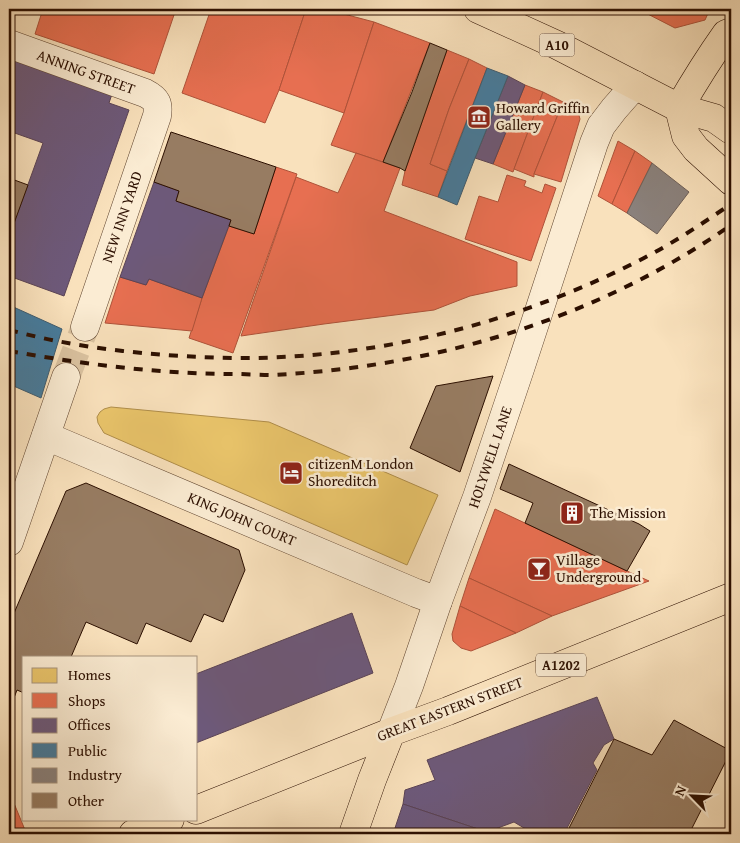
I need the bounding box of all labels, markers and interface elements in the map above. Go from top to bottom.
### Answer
road number: A10 [540,34,574,56]
street label: ANNING STREET [34,44,139,99]
place label: Howard Griffin Gallery [496,97,590,135]
museum icon: Howard Griffin Gallery [466,104,492,130]
street label: NEW INN YARD [96,168,147,265]
street label: HOLYWELL LANE [462,403,517,511]
place label: citizenM London Shoreditch [308,453,414,491]
hotel icon: citizenM London Shoreditch [278,460,304,486]
street label: KING JOHN COURT [185,486,300,551]
building icon: The Mission [559,500,585,526]
place label: The Mission [590,502,666,523]
place label: Village Underground [556,549,641,587]
bar icon: Village Underground [526,556,552,582]
road number: A1202 [536,654,586,676]
legend [22,656,198,820]
text: Homes [68,664,111,685]
street label: GREAT EASTERN STREET [374,671,526,746]
text: Shops [68,690,105,711]
text: Offices [68,714,111,735]
text: Public [68,740,107,761]
text: Industry [68,764,123,785]
north arrow [668,770,718,820]
text: N [669,782,691,799]
text: Other [68,790,104,811]

